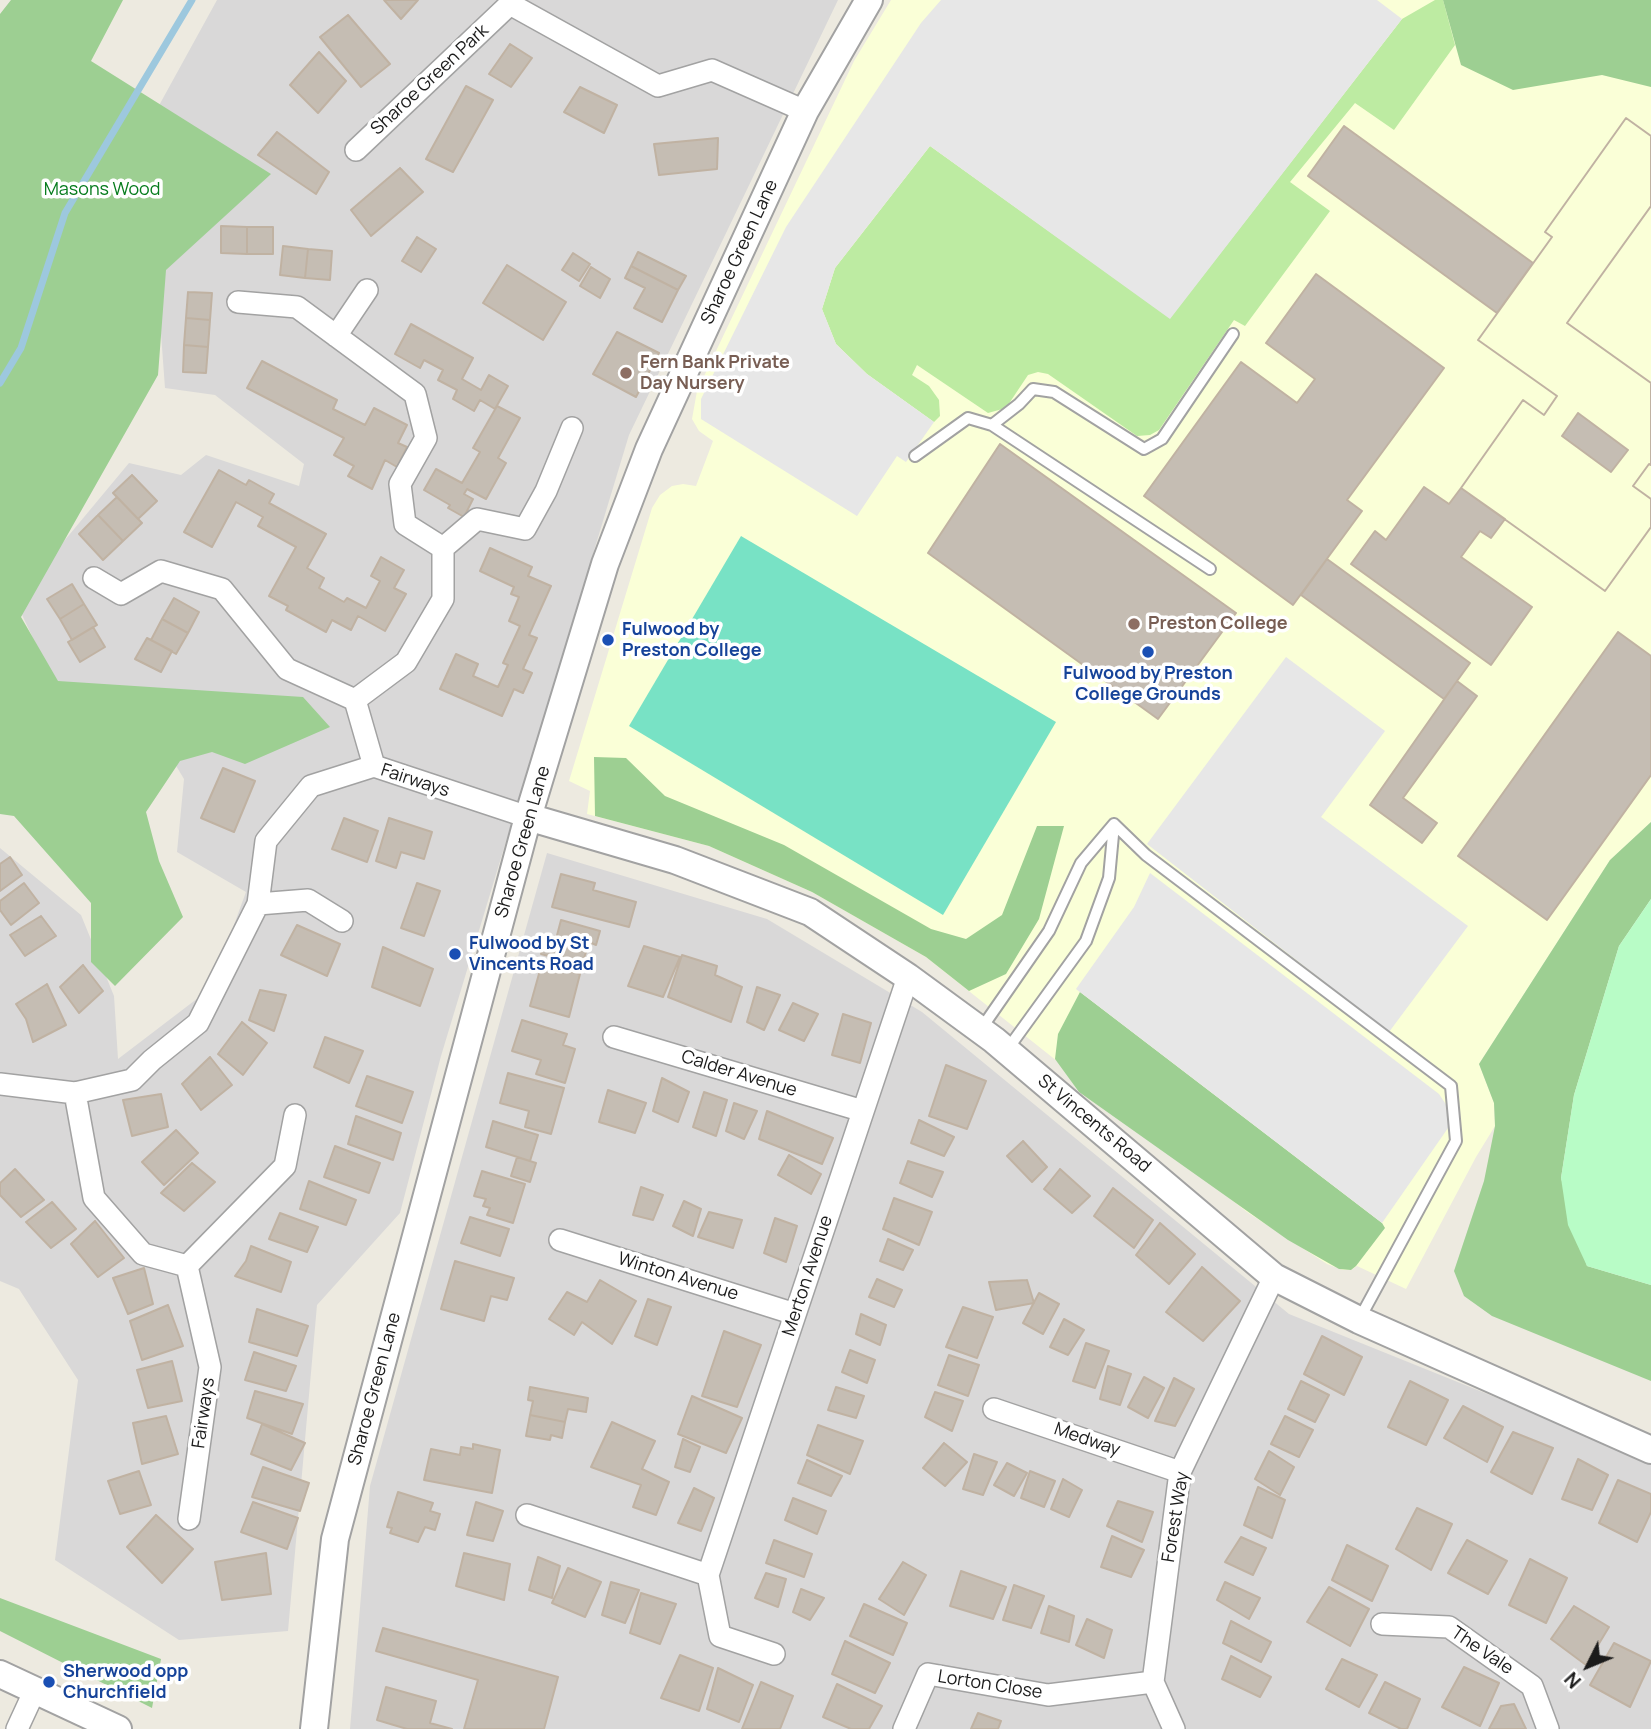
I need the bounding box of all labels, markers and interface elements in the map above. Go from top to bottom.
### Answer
street label: Sharoe Green Park [367,20,493,140]
street label: Sharoe Green Lane [697,176,783,328]
park label: Masons Wood [44,179,160,201]
place label: Fern Bank Private Day Nursery [640,352,790,394]
marker: Fern Bank Private Day Nursery [618,365,634,381]
place label: Preston College [1148,613,1288,635]
marker: Preston College [1126,616,1142,632]
place label: Fulwood by Preston College [622,619,762,662]
marker: Fulwood by Preston College [600,632,616,648]
marker: Fulwood by Preston College Grounds [1140,644,1156,660]
place label: Fulwood by Preston College Grounds [1063,663,1233,706]
street label: Fairways [378,760,452,802]
street label: Sharoe Green Lane [491,763,555,921]
place label: Fulwood by St Vincents Road [469,933,594,976]
marker: Fulwood by St Vincents Road [447,946,463,962]
street label: Calder Avenue [678,1046,800,1102]
street label: St Vincents Road [1033,1070,1155,1178]
street label: Merton Avenue [778,1213,838,1339]
street label: Winton Avenue [615,1248,741,1306]
street label: Sharoe Green Lane [344,1310,406,1468]
street label: Fairways [188,1376,220,1450]
street label: Medway [1051,1419,1123,1461]
street label: Forest Way [1158,1470,1194,1564]
street label: The Vale [1447,1622,1517,1680]
north arrow [1553,1631,1623,1701]
place label: Sherwood opp Churchfield [63,1661,188,1704]
street label: Lorton Close [936,1666,1044,1704]
text: N [1558,1666,1587,1694]
marker: Sherwood opp Churchfield [41,1674,57,1690]

